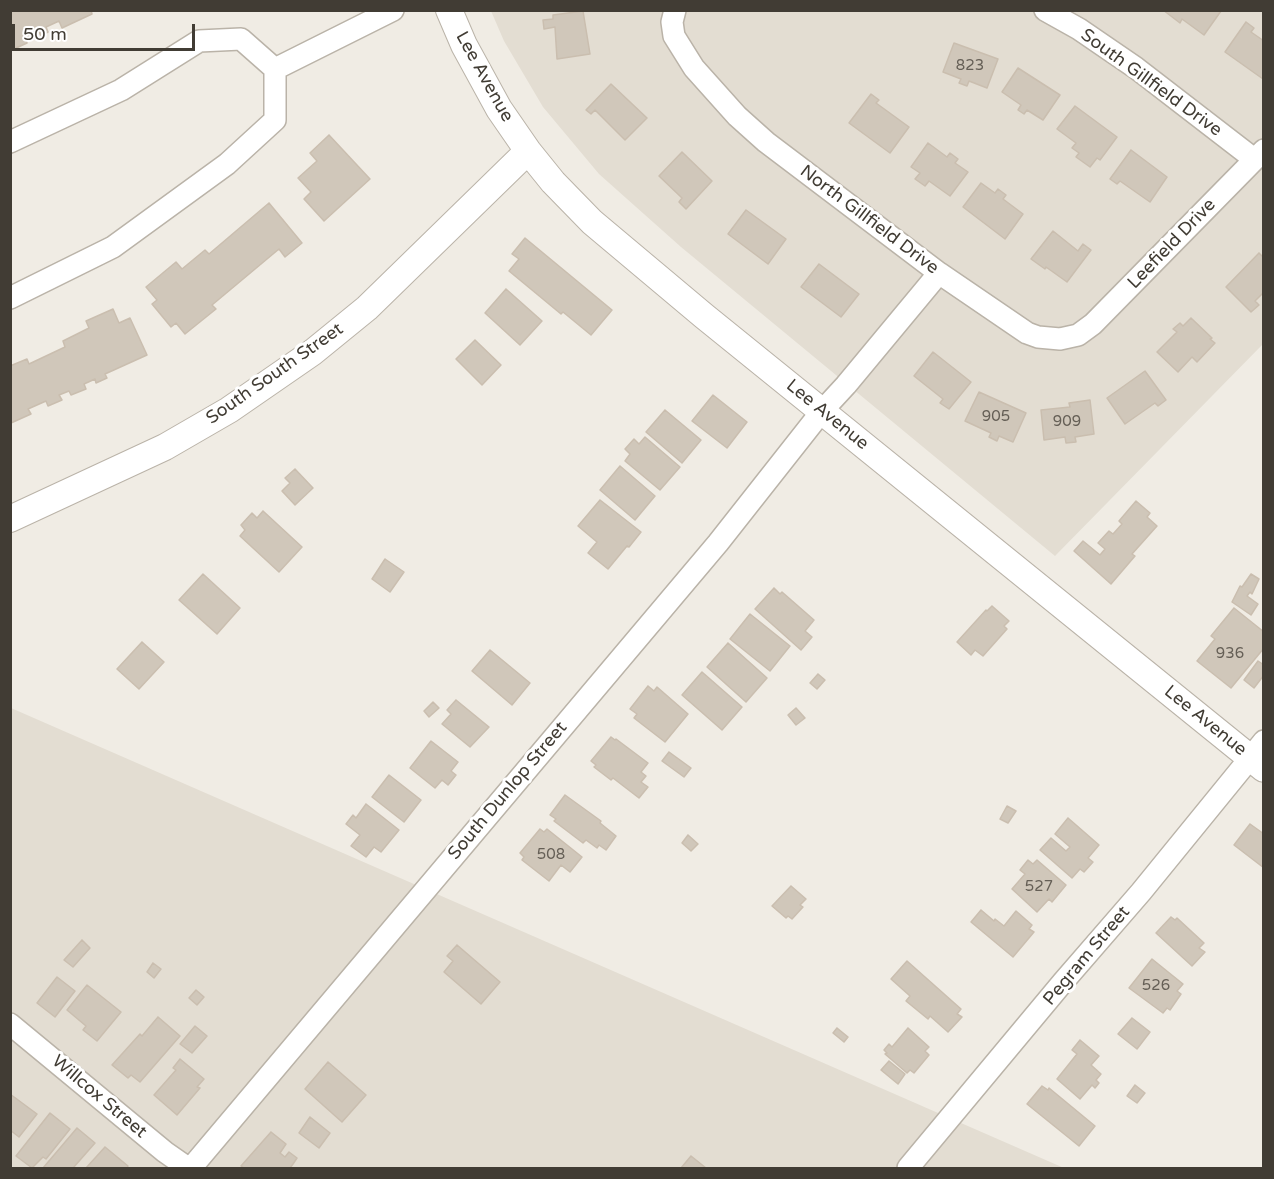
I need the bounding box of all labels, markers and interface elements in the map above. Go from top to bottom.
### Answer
scale bar [15,12,198,50]
text: 50 m [23,23,67,45]
street label: South Gillfield Drive [1076,25,1226,141]
street label: Lee Avenue [450,28,518,126]
house number: 823 [956,57,984,75]
street label: North Gillfield Drive [795,161,943,279]
street label: Leefield Drive [1124,194,1220,294]
street label: South South Street [202,319,348,429]
street label: Lee Avenue [781,375,873,455]
house number: 905 [982,408,1010,426]
house number: 909 [1053,413,1081,431]
house number: 936 [1216,645,1244,663]
street label: Lee Avenue [1159,681,1251,761]
street label: South Dunlop Street [444,718,572,864]
house number: 508 [537,846,565,864]
house number: 527 [1025,878,1053,896]
street label: Pegram Street [1039,902,1135,1010]
house number: 526 [1142,977,1170,995]
street label: Willcox Street [47,1051,151,1143]

